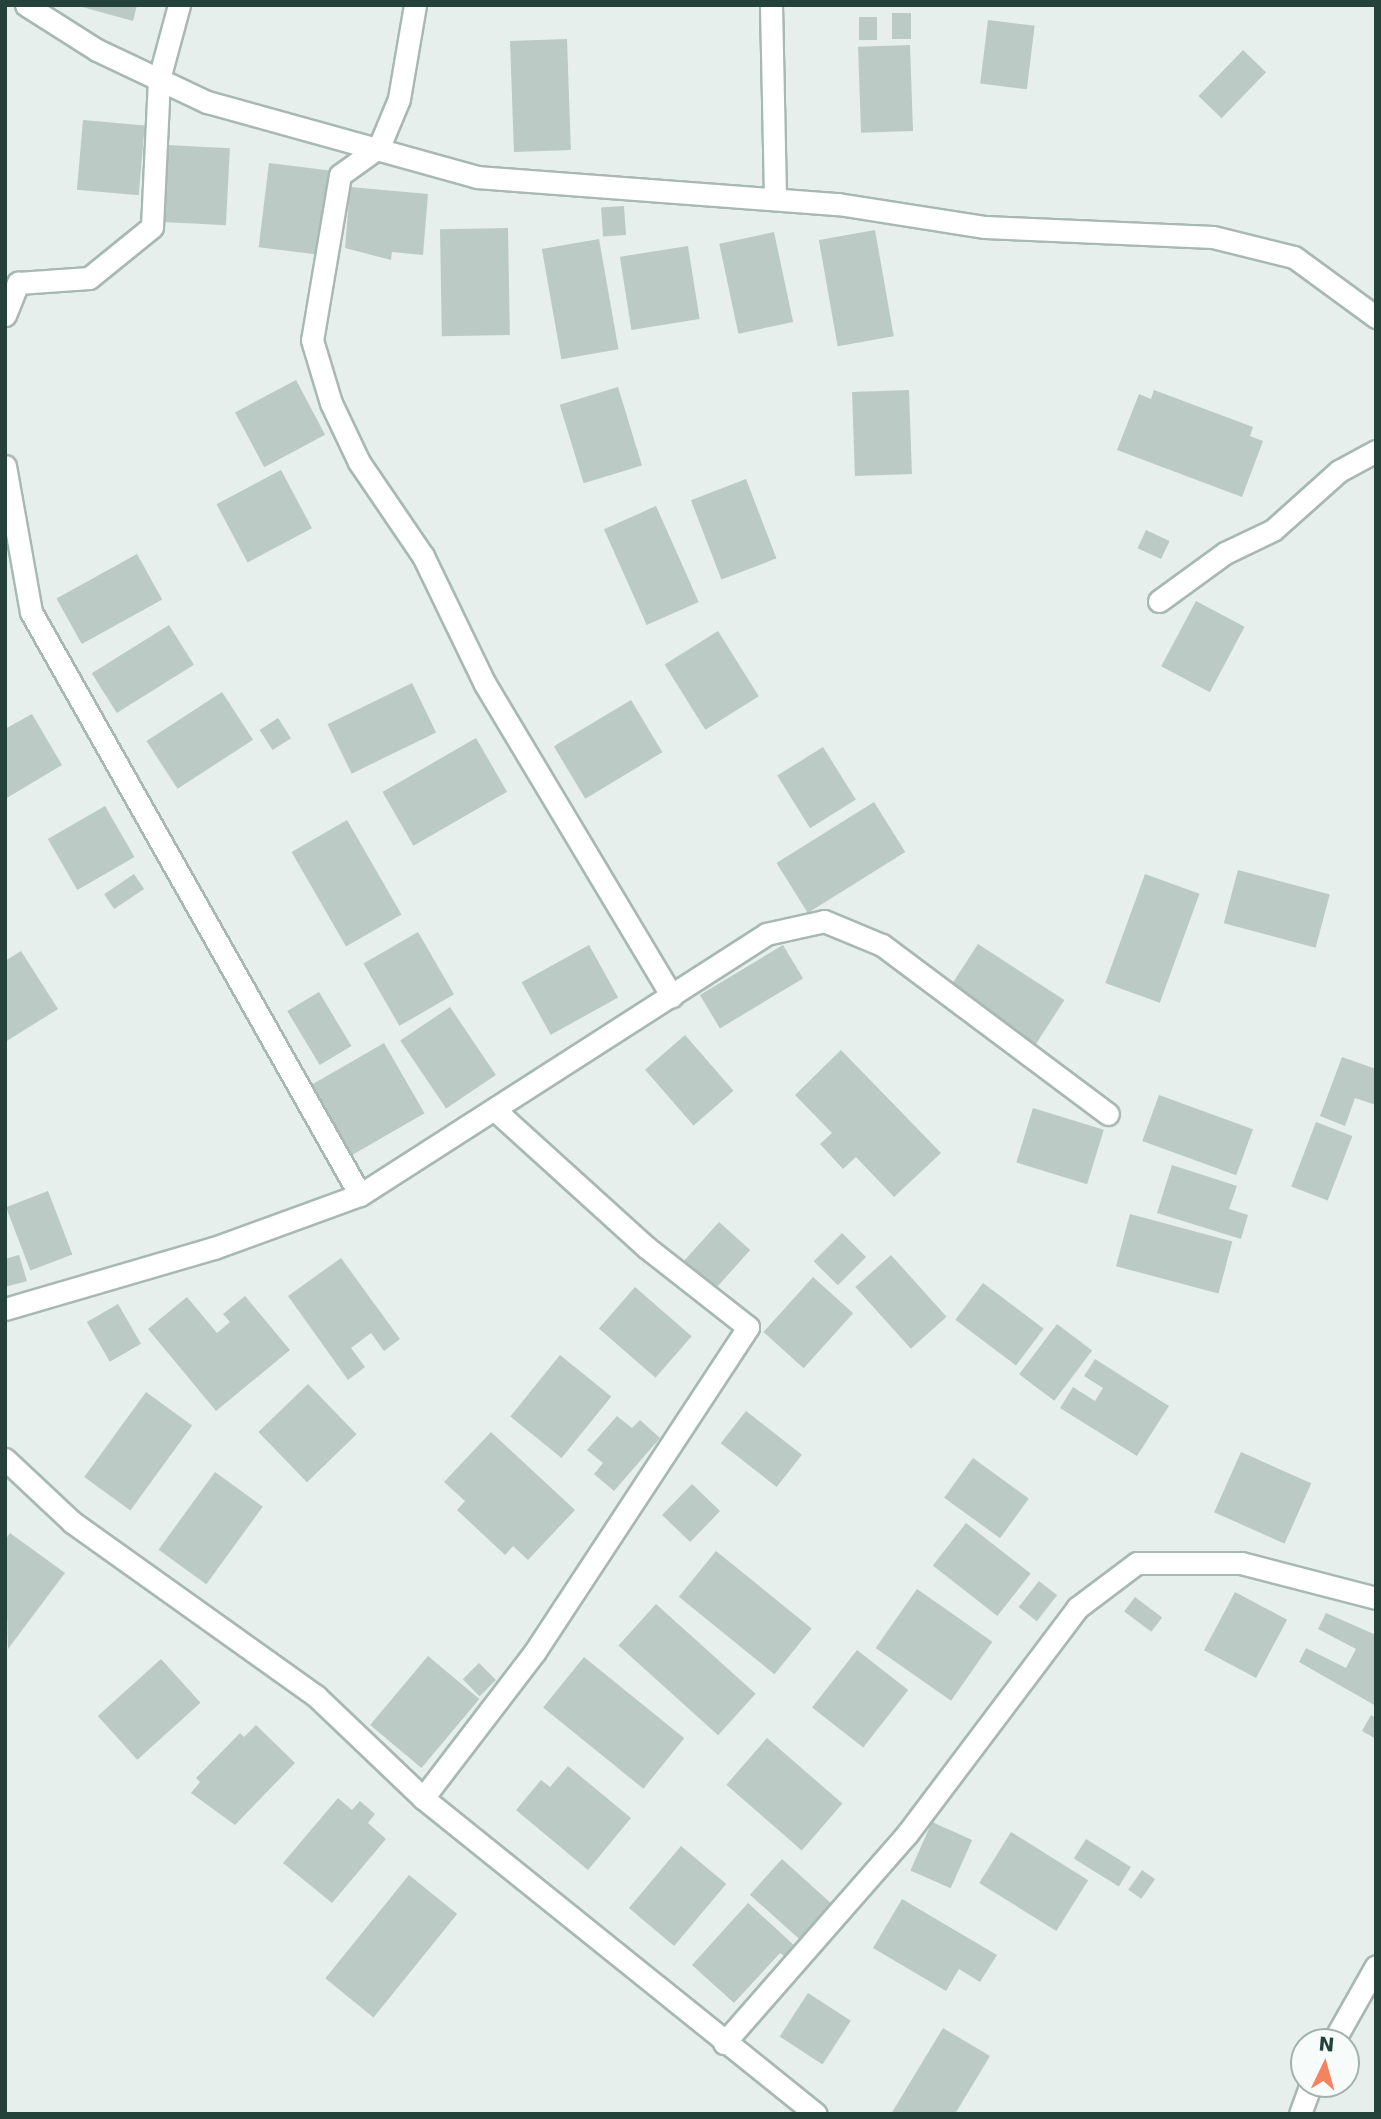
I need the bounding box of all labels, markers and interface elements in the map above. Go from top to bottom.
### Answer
north arrow [1290,2028,1360,2098]
text: N [1318,2032,1336,2056]

